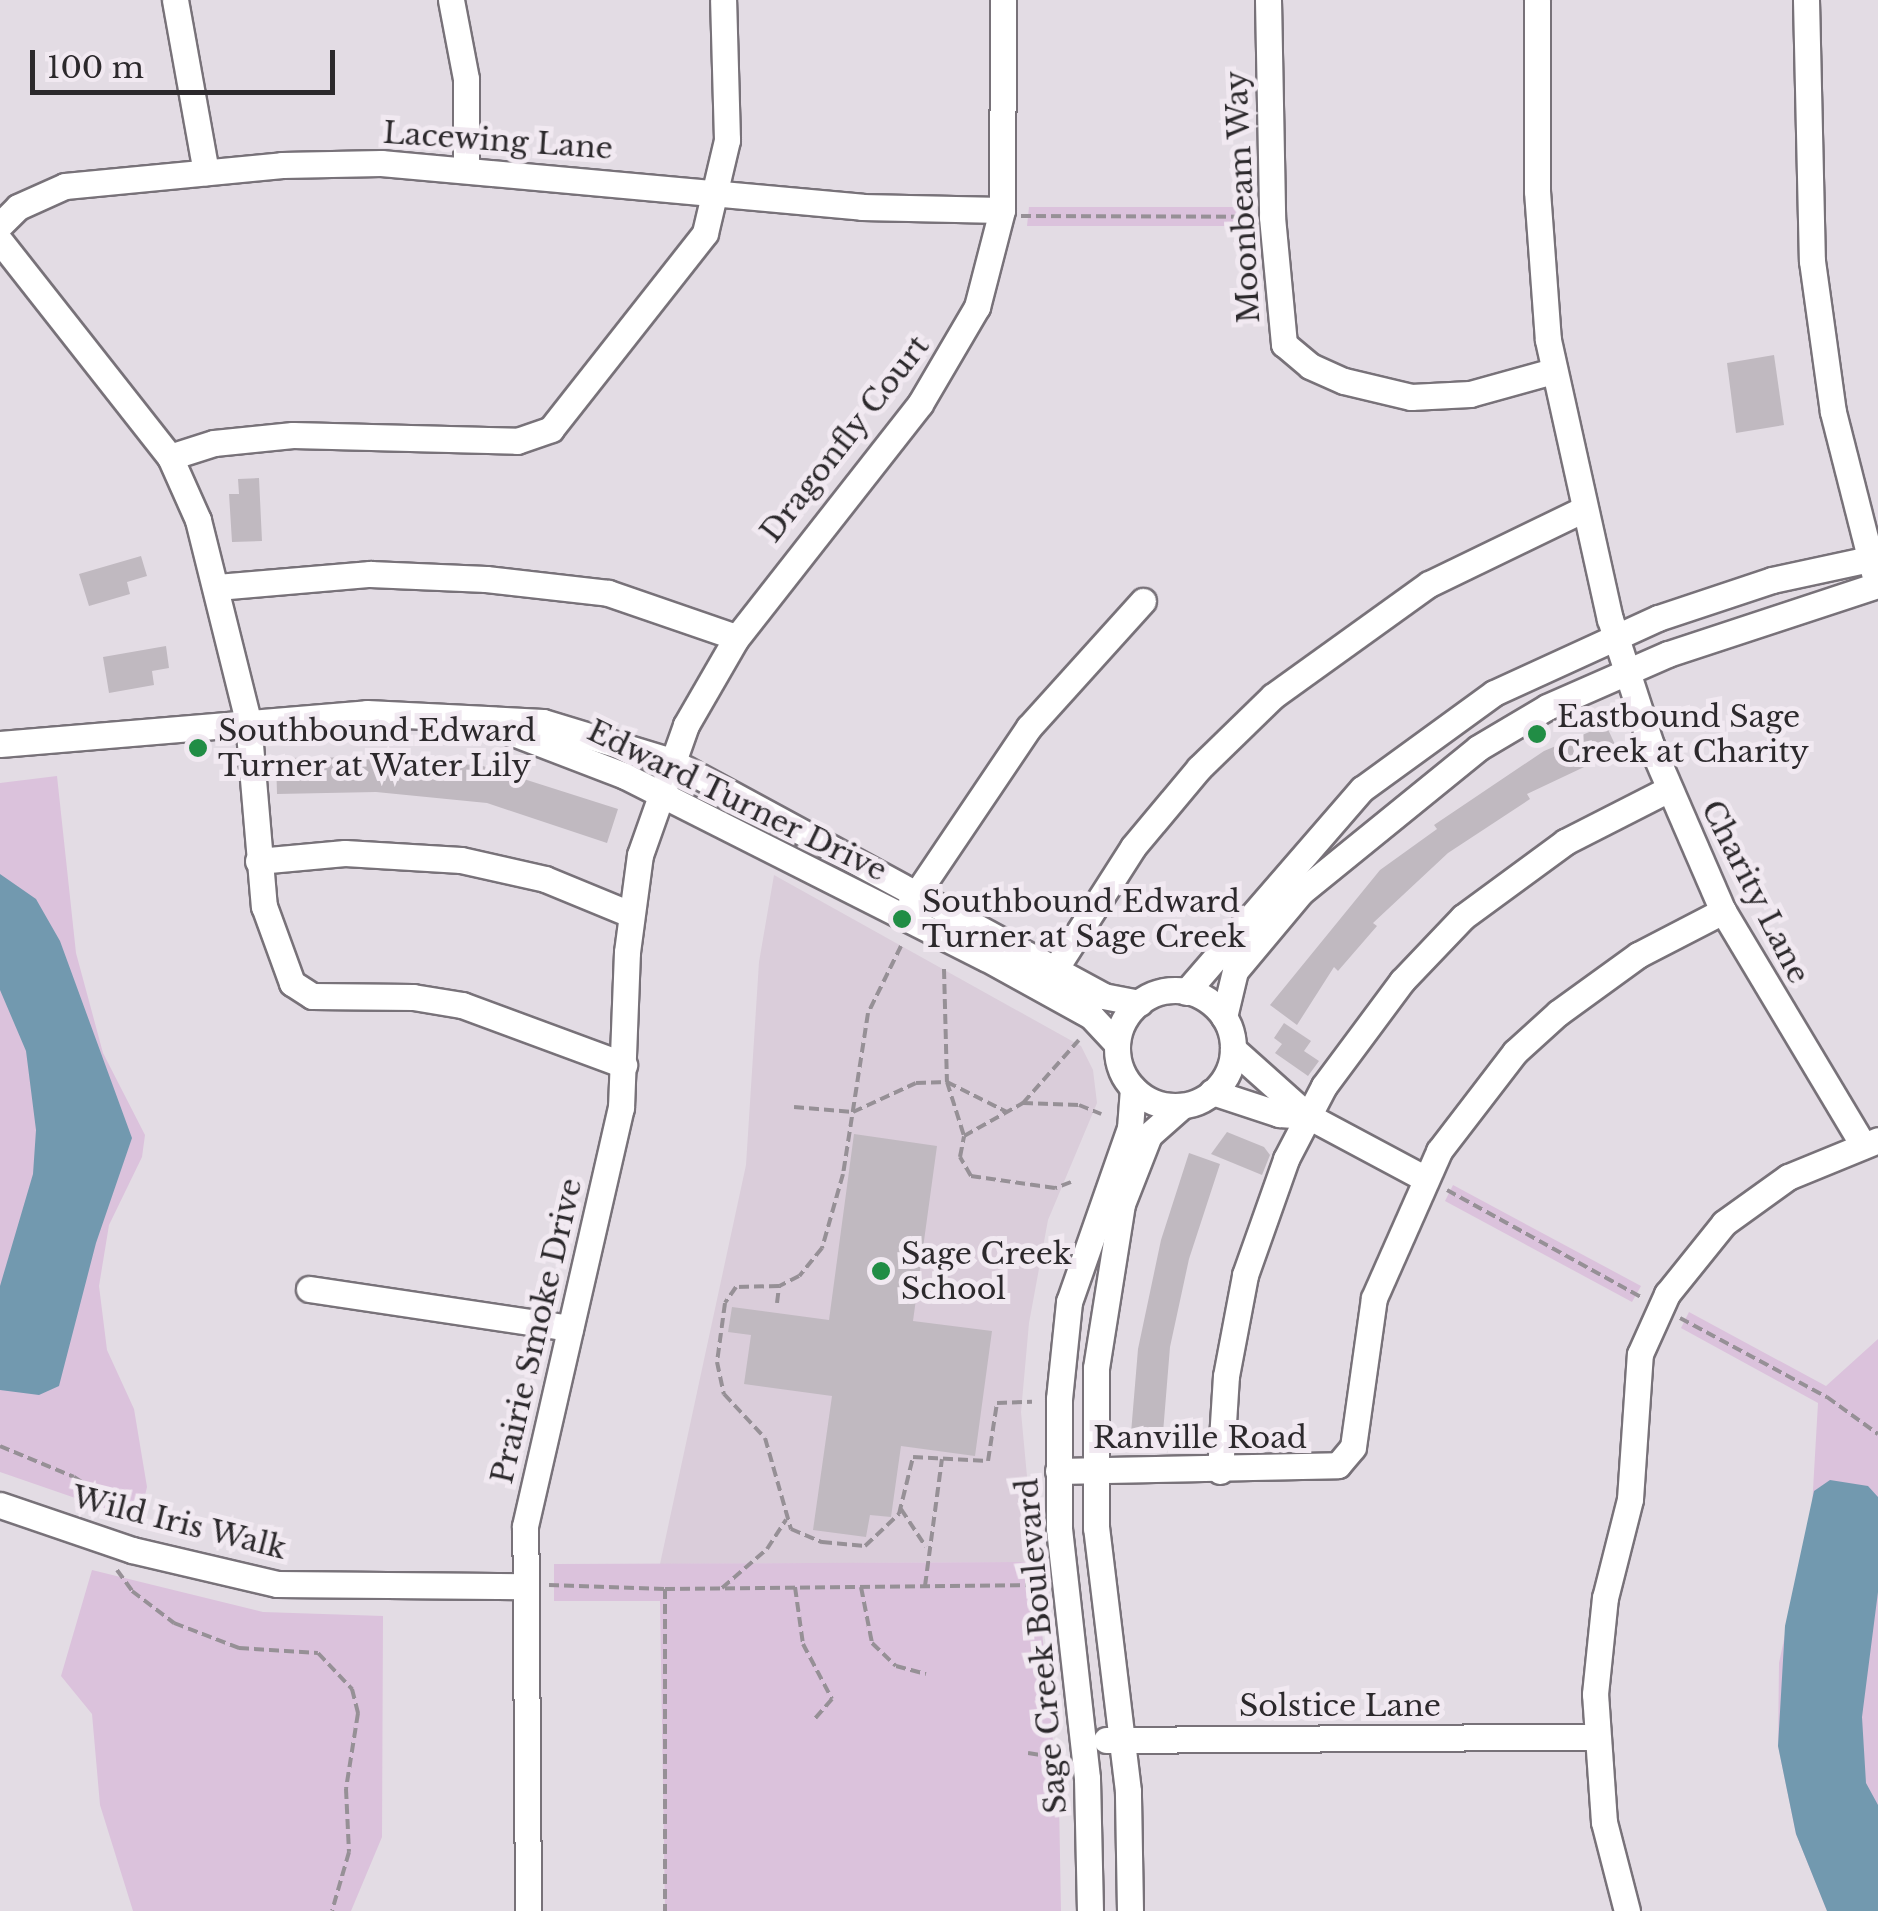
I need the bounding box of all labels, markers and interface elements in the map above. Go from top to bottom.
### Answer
scale bar [35,30,340,92]
text: 100 m [47,49,144,86]
street label: Moonbeam Way [1218,69,1268,325]
street label: Lacewing Lane [382,115,614,167]
street label: Dragonfly Court [753,328,937,550]
place label: Eastbound Sage Creek at Charity [1557,699,1809,770]
place label: Southbound Edward Turner at Water Lily [218,713,536,784]
street label: Edward Turner Drive [581,713,893,889]
marker: Eastbound Sage Creek at Charity [1526,723,1548,745]
marker: Southbound Edward Turner at Water Lily [187,737,209,759]
street label: Charity Lane [1693,794,1817,990]
place label: Southbound Edward Turner at Sage Creek [922,884,1247,954]
marker: Southbound Edward Turner at Sage Creek [891,908,913,930]
street label: Prairie Smoke Drive [484,1175,590,1487]
place label: Sage Creek School [901,1236,1071,1306]
marker: Sage Creek School [870,1260,892,1282]
street label: Ranville Road [1093,1420,1307,1456]
street label: Sage Creek Boulevard [1009,1476,1075,1816]
street label: Wild Iris Walk [68,1479,290,1567]
street label: Solstice Lane [1239,1688,1441,1724]

